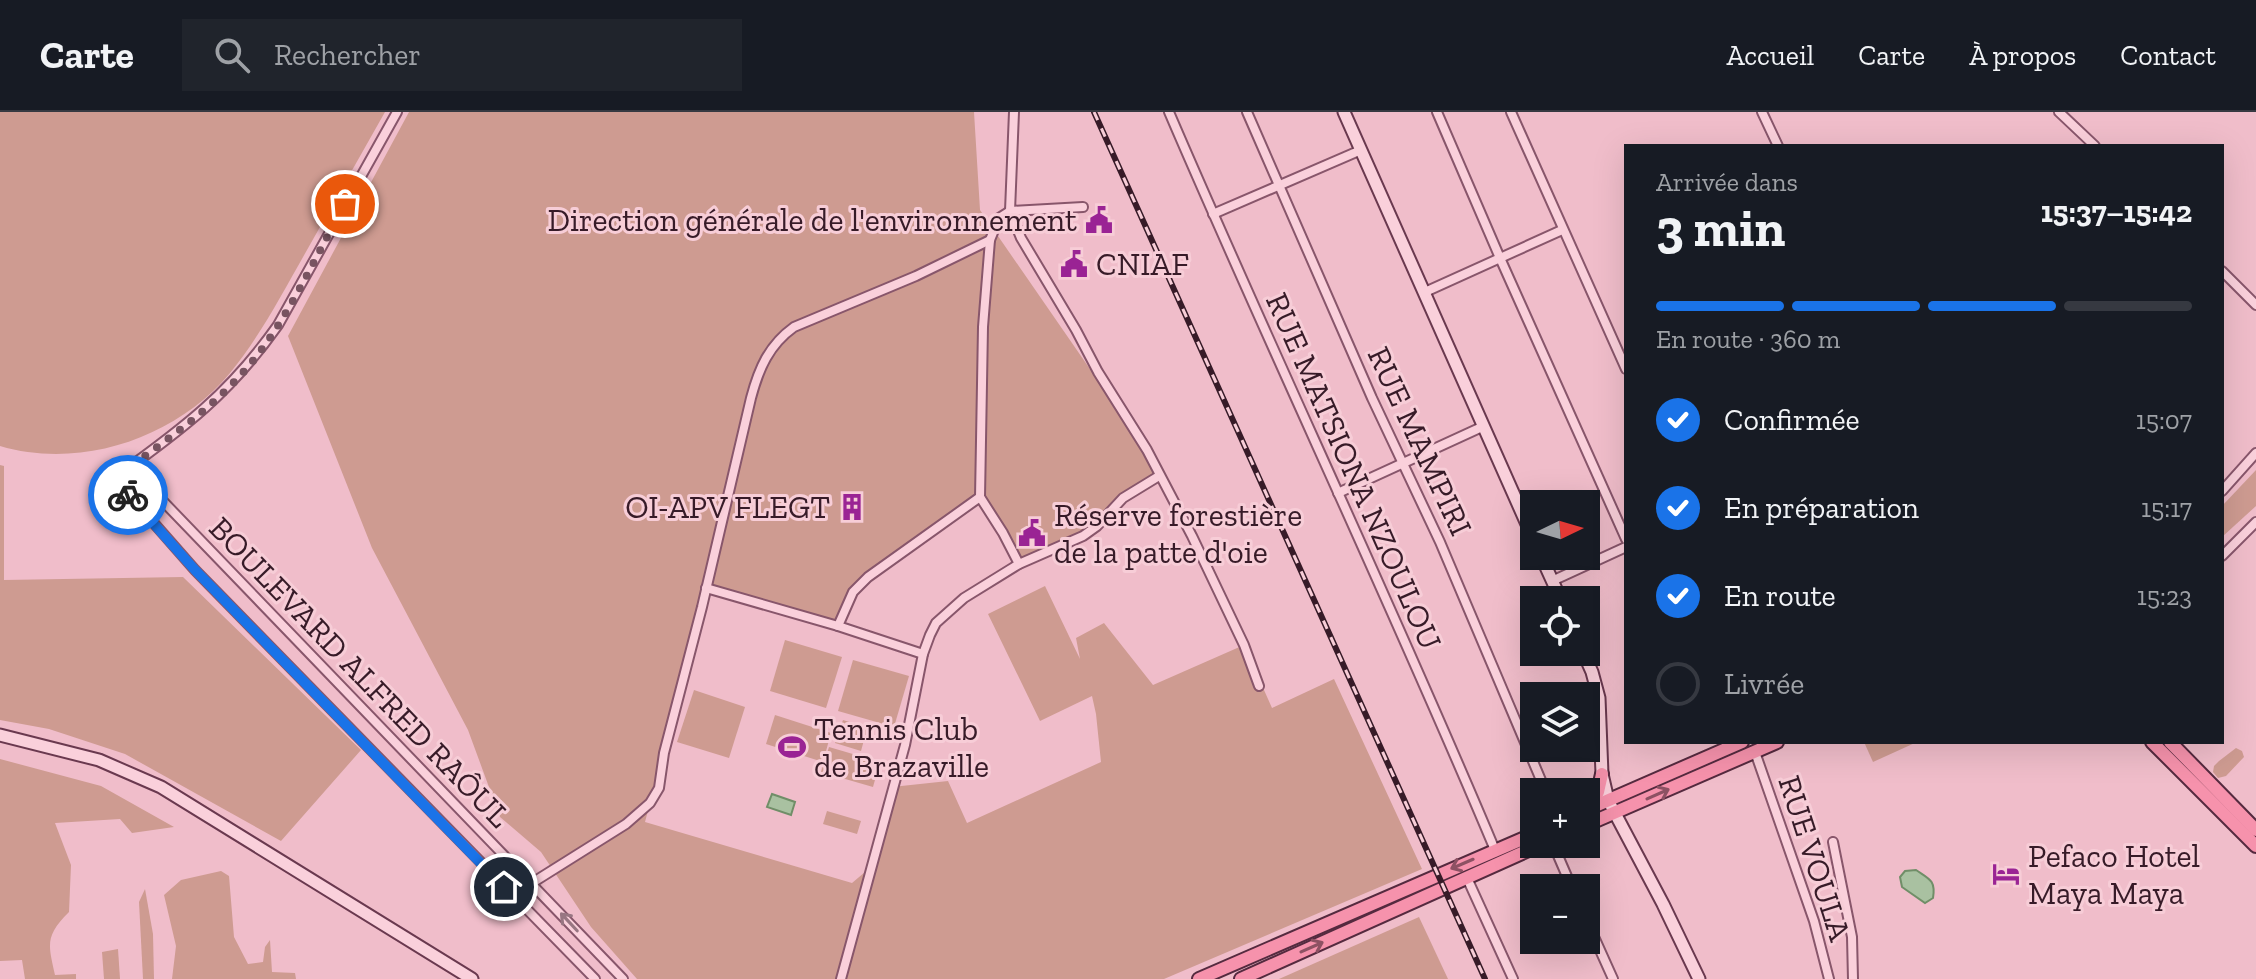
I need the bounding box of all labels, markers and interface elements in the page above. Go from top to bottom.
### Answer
search box [182,19,742,91]
text: Carte [40,32,134,78]
icon: search [210,33,254,77]
text: Rechercher [274,37,421,73]
text: Accueil [1726,39,1814,72]
text: Carte [1858,39,1925,72]
text: À propos [1969,39,2076,72]
text: Contact [2120,39,2216,72]
text: Arrivée dans [1656,166,1798,198]
pin [311,170,379,238]
icon: bag [323,182,367,226]
text: 15:37–15:42 [2041,194,2192,230]
text: 3 min [1656,197,1785,259]
place label: Direction générale de l'environnement [548,201,1077,239]
public building icon: Direction générale de l'environnement [1084,205,1114,235]
place label: CNIAF [1096,245,1189,283]
public building icon: CNIAF [1059,249,1089,279]
street label: RUE MATSIONA NZOULOU [1258,287,1450,655]
text: En route · 360 m [1656,323,1840,355]
street label: RUE MAMPIRI [1360,340,1480,542]
icon: check [1656,398,1700,442]
text: Confirmée [1724,402,1860,438]
text: 15:07 [2136,404,2192,436]
courier [88,455,168,535]
icon: bike [106,473,150,517]
icon: check [1656,486,1700,530]
place label: OI-APV FLEGT [625,488,830,526]
north arrow [1520,490,1600,570]
map controls [1520,490,1600,954]
text: En préparation [1724,490,1919,526]
building icon: OI-APV FLEGT [837,492,867,522]
text: 15:17 [2141,492,2192,524]
place label: Réserve forestière de la patte d'oie [1054,496,1302,571]
street label: BOULEVARD ALFRED RAÔUL [201,509,519,835]
public building icon: Réserve forestière de la patte d'oie [1017,518,1047,548]
icon: check [1656,574,1700,618]
text: En route [1724,578,1836,614]
text: 15:23 [2137,580,2192,612]
button: locate [1520,586,1600,666]
text: Livrée [1724,666,1804,702]
button: layers [1520,682,1600,762]
place label: Tennis Club de Brazaville [814,710,989,785]
sports icon: Tennis Club de Brazaville [777,732,807,762]
street label: RUE VOULA [1770,771,1860,946]
button: + [1520,778,1600,858]
one-way arrow [1645,786,1669,801]
place label: Pefaco Hotel Maya Maya [2028,837,2200,912]
pin [470,853,538,921]
one-way arrow [1450,858,1475,873]
hotel icon: Pefaco Hotel Maya Maya [1991,859,2021,889]
icon: home [482,865,526,909]
button: − [1520,874,1600,954]
one-way arrow [560,913,579,933]
one-way arrow [1300,939,1324,954]

